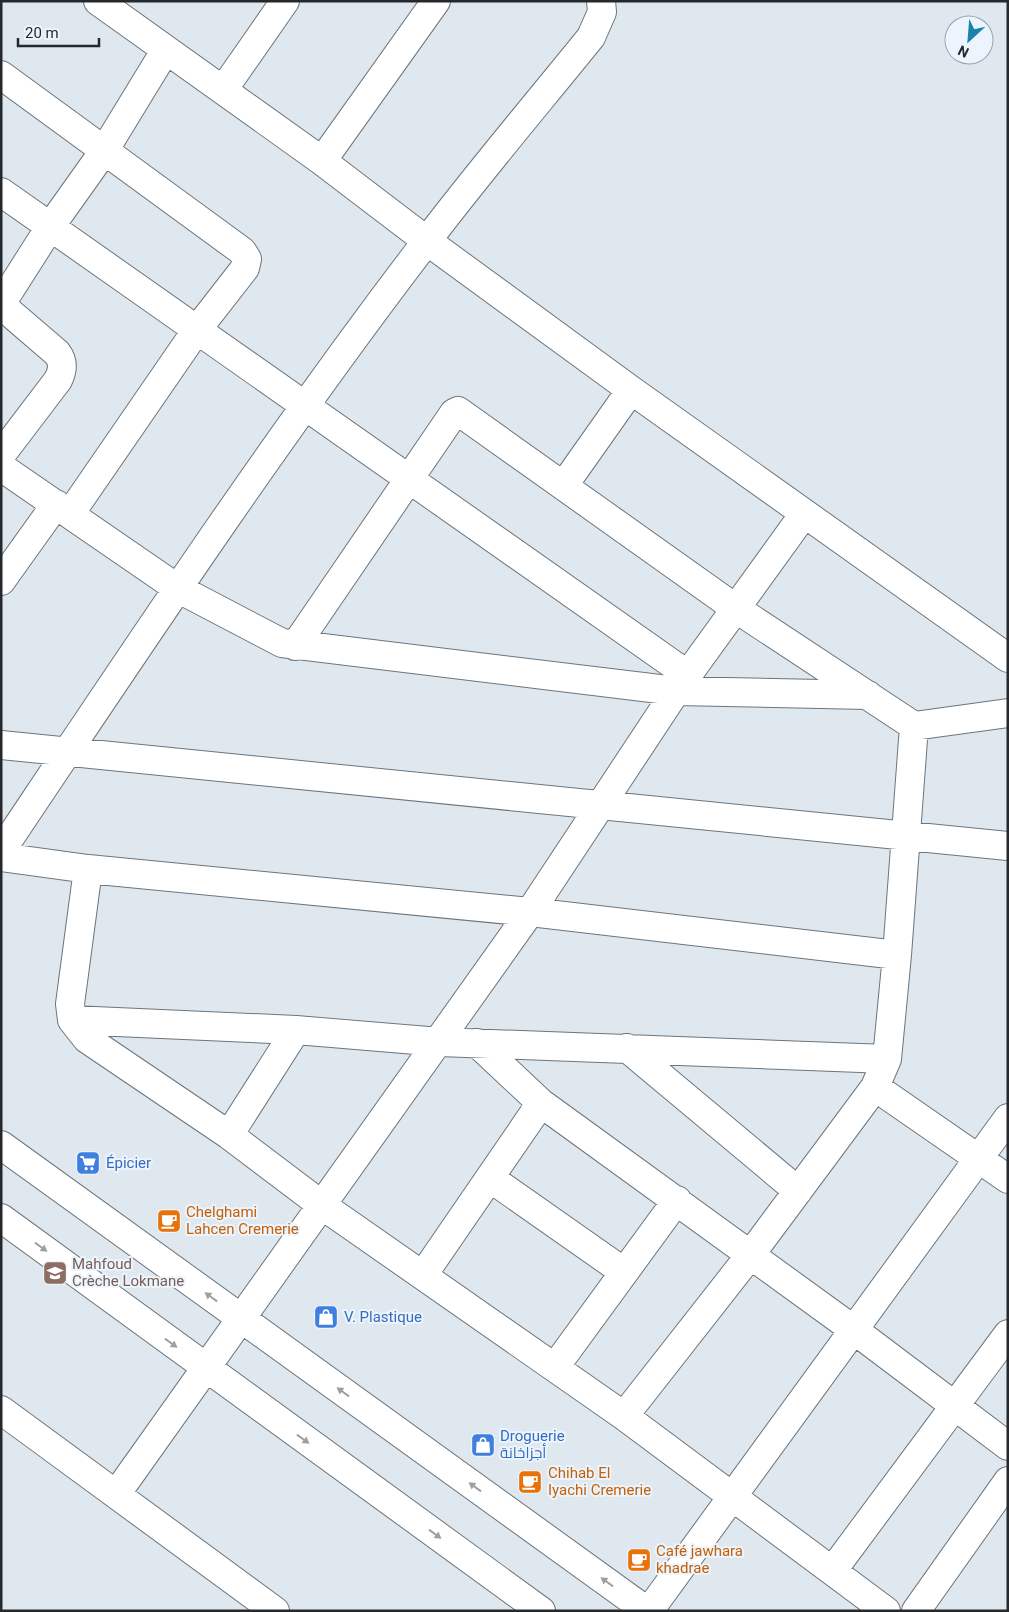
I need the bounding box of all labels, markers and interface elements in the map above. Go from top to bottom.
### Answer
scale bar [18,15,99,47]
north arrow [944,15,994,65]
text: 20 m [25,24,59,42]
text: N [955,42,971,61]
supermarket icon: Épicier [75,1150,101,1176]
place label: Épicier [106,1154,151,1172]
place label: Chelghami Lahcen Cremerie [186,1203,299,1238]
cafe icon: Chelghami Lahcen Cremerie [156,1208,182,1234]
one-way arrow [34,1242,47,1252]
place label: Mahfoud Crèche Lokmane [72,1255,184,1290]
school or university icon: Mahfoud Crèche Lokmane [42,1260,68,1286]
one-way arrow [205,1292,218,1302]
shop icon: V. Plastique [313,1304,339,1330]
place label: V. Plastique [344,1308,422,1326]
one-way arrow [165,1338,178,1348]
one-way arrow [336,1387,350,1397]
place label: Droguerie أجزاخانة [500,1427,565,1462]
shop icon: Droguerie أجزاخانة [470,1432,496,1458]
one-way arrow [296,1434,310,1444]
place label: Chihab El Iyachi Cremerie [548,1464,651,1499]
cafe icon: Chihab El Iyachi Cremerie [517,1469,543,1495]
one-way arrow [468,1482,482,1492]
one-way arrow [428,1529,442,1539]
place label: Café jawhara khadrae [656,1542,743,1577]
cafe icon: Café jawhara khadrae [626,1547,652,1573]
one-way arrow [600,1577,614,1587]

